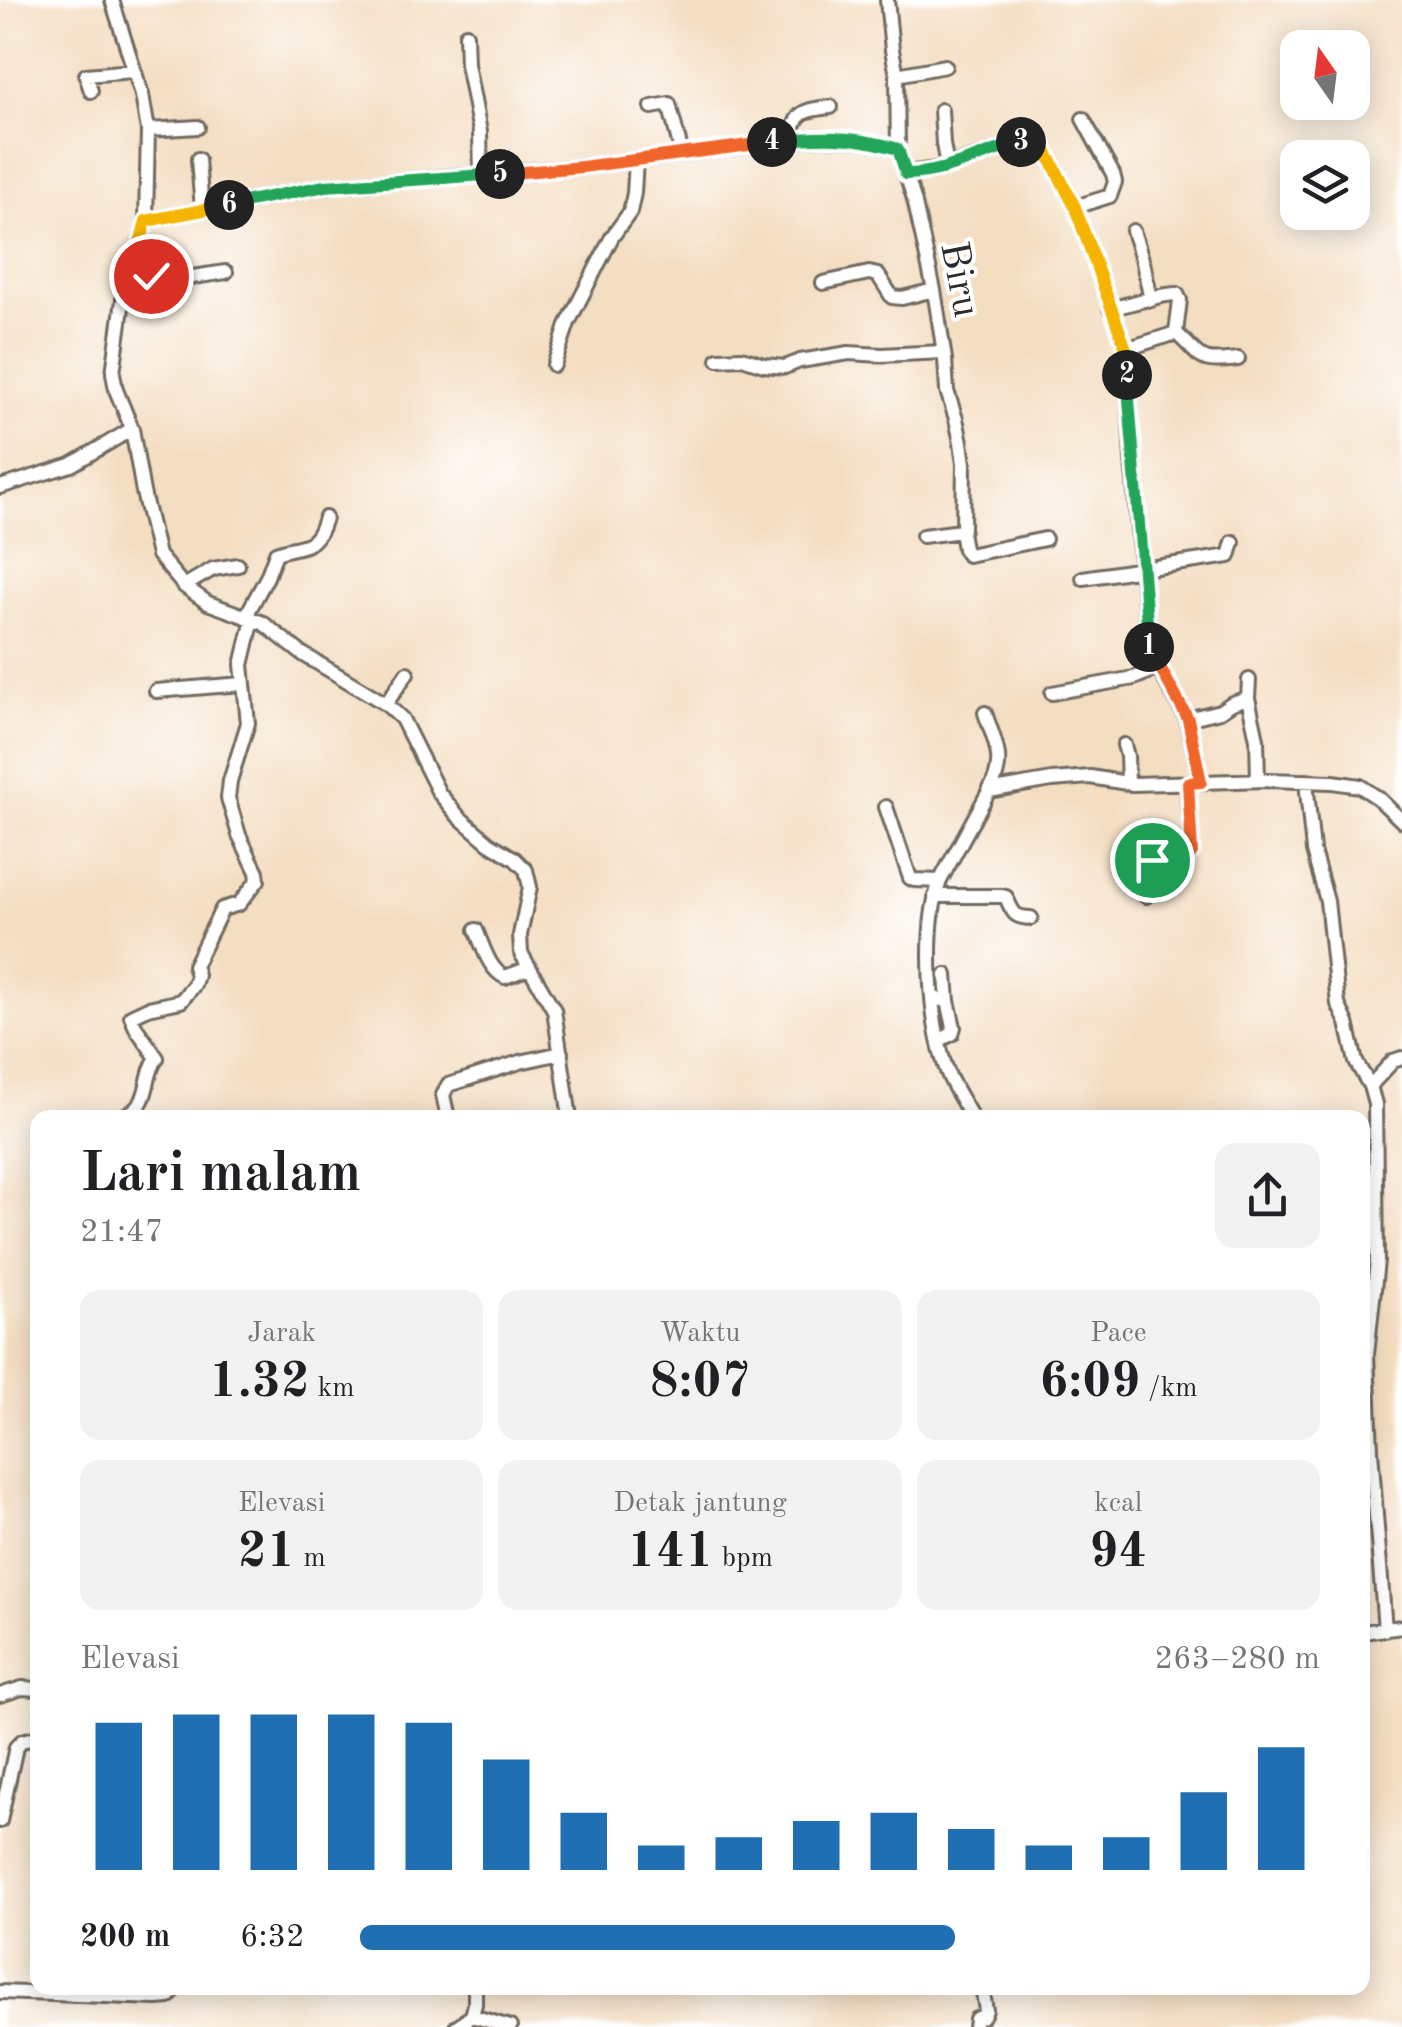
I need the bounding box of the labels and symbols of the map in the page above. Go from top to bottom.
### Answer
north arrow [1280,30,1370,120]
pin: 4 [747,117,797,167]
pin: 3 [996,117,1046,167]
pin: 5 [475,149,525,199]
pin: 6 [204,180,254,230]
pin [109,234,194,319]
street label: Biru [931,239,985,321]
pin: 2 [1102,350,1152,400]
pin: 1 [1124,622,1174,672]
pin [1110,818,1195,903]

